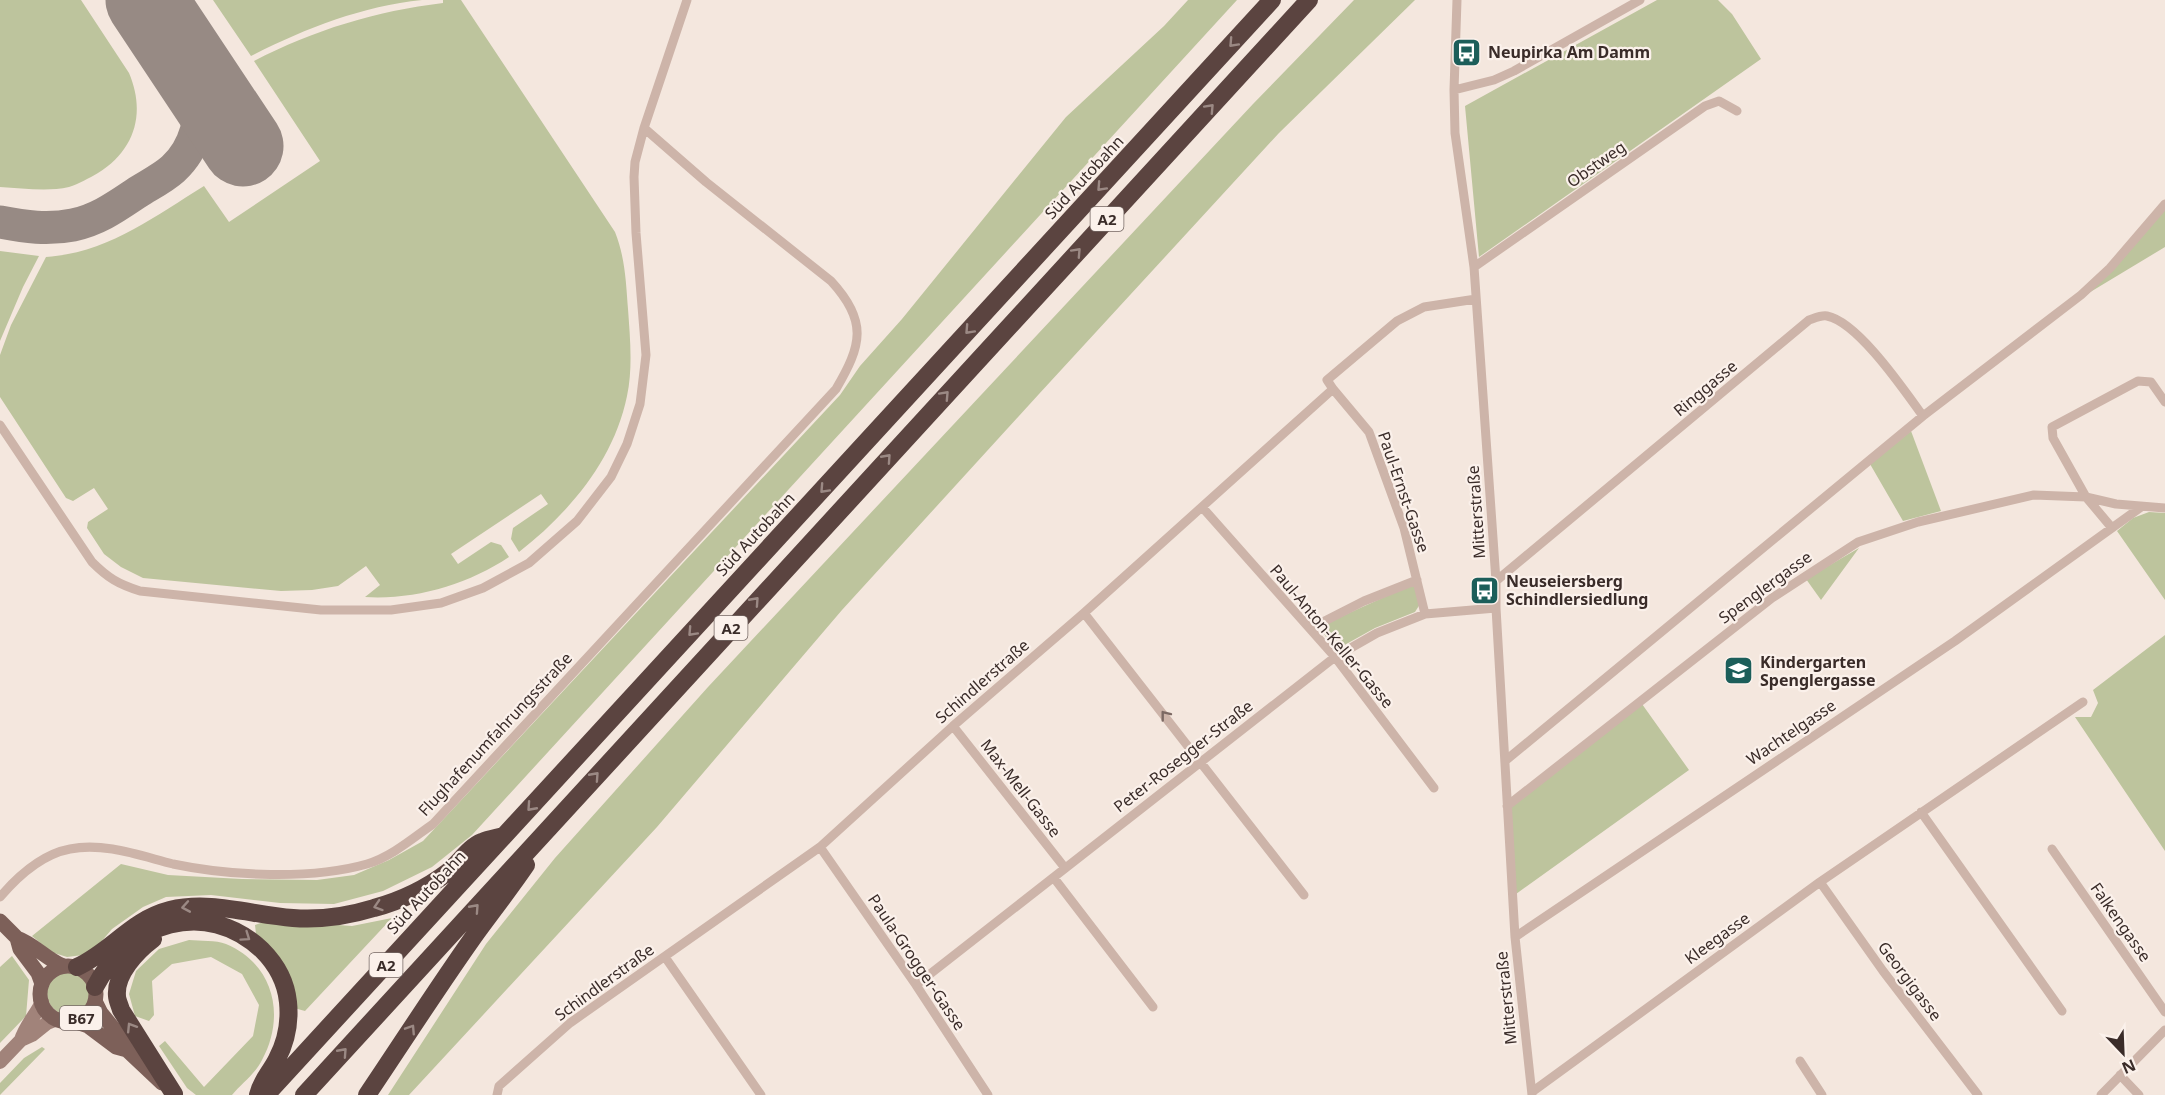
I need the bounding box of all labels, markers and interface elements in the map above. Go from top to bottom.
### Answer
one-way arrow [1229,36,1240,47]
bus stop icon: Neupirka Am Damm [1451,36,1483,68]
place label: Neupirka Am Damm [1488,41,1650,63]
one-way arrow [1203,105,1214,115]
street label: Süd Autobahn [1040,130,1128,224]
street label: Obstweg [1562,136,1630,192]
one-way arrow [1097,180,1108,191]
road number: A2 [1090,207,1124,231]
one-way arrow [1070,248,1081,258]
one-way arrow [965,324,976,334]
street label: Ringgasse [1668,355,1742,421]
one-way arrow [938,391,949,401]
street label: Paul-Ernst-Gasse [1373,428,1435,556]
one-way arrow [880,454,891,464]
street label: Mitterstraße [1462,465,1490,559]
one-way arrow [820,482,831,492]
street label: Süd Autobahn [711,487,799,581]
street label: Spenglergasse [1714,546,1816,628]
street label: Paul-Anton-Keller-Gasse [1265,559,1399,713]
place label: Neuseiersberg Schindlersiedlung [1506,570,1648,610]
bus stop icon: Neuseiersberg Schindlersiedlung [1469,574,1501,606]
one-way arrow [748,598,759,609]
road number: A2 [714,616,748,640]
one-way arrow [688,625,699,636]
street label: Schindlerstraße [930,634,1034,728]
street label: Flughafenumfahrungsstraße [413,647,577,821]
place label: Kindergarten Spenglergasse [1760,651,1876,691]
school or university icon: Kindergarten Spenglergasse [1723,655,1755,687]
street label: Wachtelgasse [1742,694,1840,770]
street label: Peter-Rosegger-Straße [1109,695,1257,817]
one-way arrow [1161,711,1172,722]
street label: Max-Mell-Gasse [976,734,1066,842]
one-way arrow [588,772,599,783]
one-way arrow [528,800,539,811]
street label: Süd Autobahn [382,845,470,939]
street label: Falkengasse [2086,878,2156,966]
street label: Paula-Grogger-Gasse [863,890,971,1034]
one-way arrow [373,899,384,912]
one-way arrow [181,900,191,913]
one-way arrow [468,904,479,915]
street label: Kleegasse [1680,907,1754,969]
one-way arrow [240,930,251,941]
street label: Georgigasse [1873,937,1947,1025]
street label: Schindlerstraße [550,938,658,1026]
street label: Mitterstraße [1490,950,1522,1046]
road number: A2 [370,953,402,977]
road number: B67 [60,1006,102,1030]
one-way arrow [127,1023,139,1033]
north arrow [2093,1023,2153,1083]
one-way arrow [404,1024,415,1035]
one-way arrow [336,1048,347,1059]
text: N [2119,1054,2139,1079]

